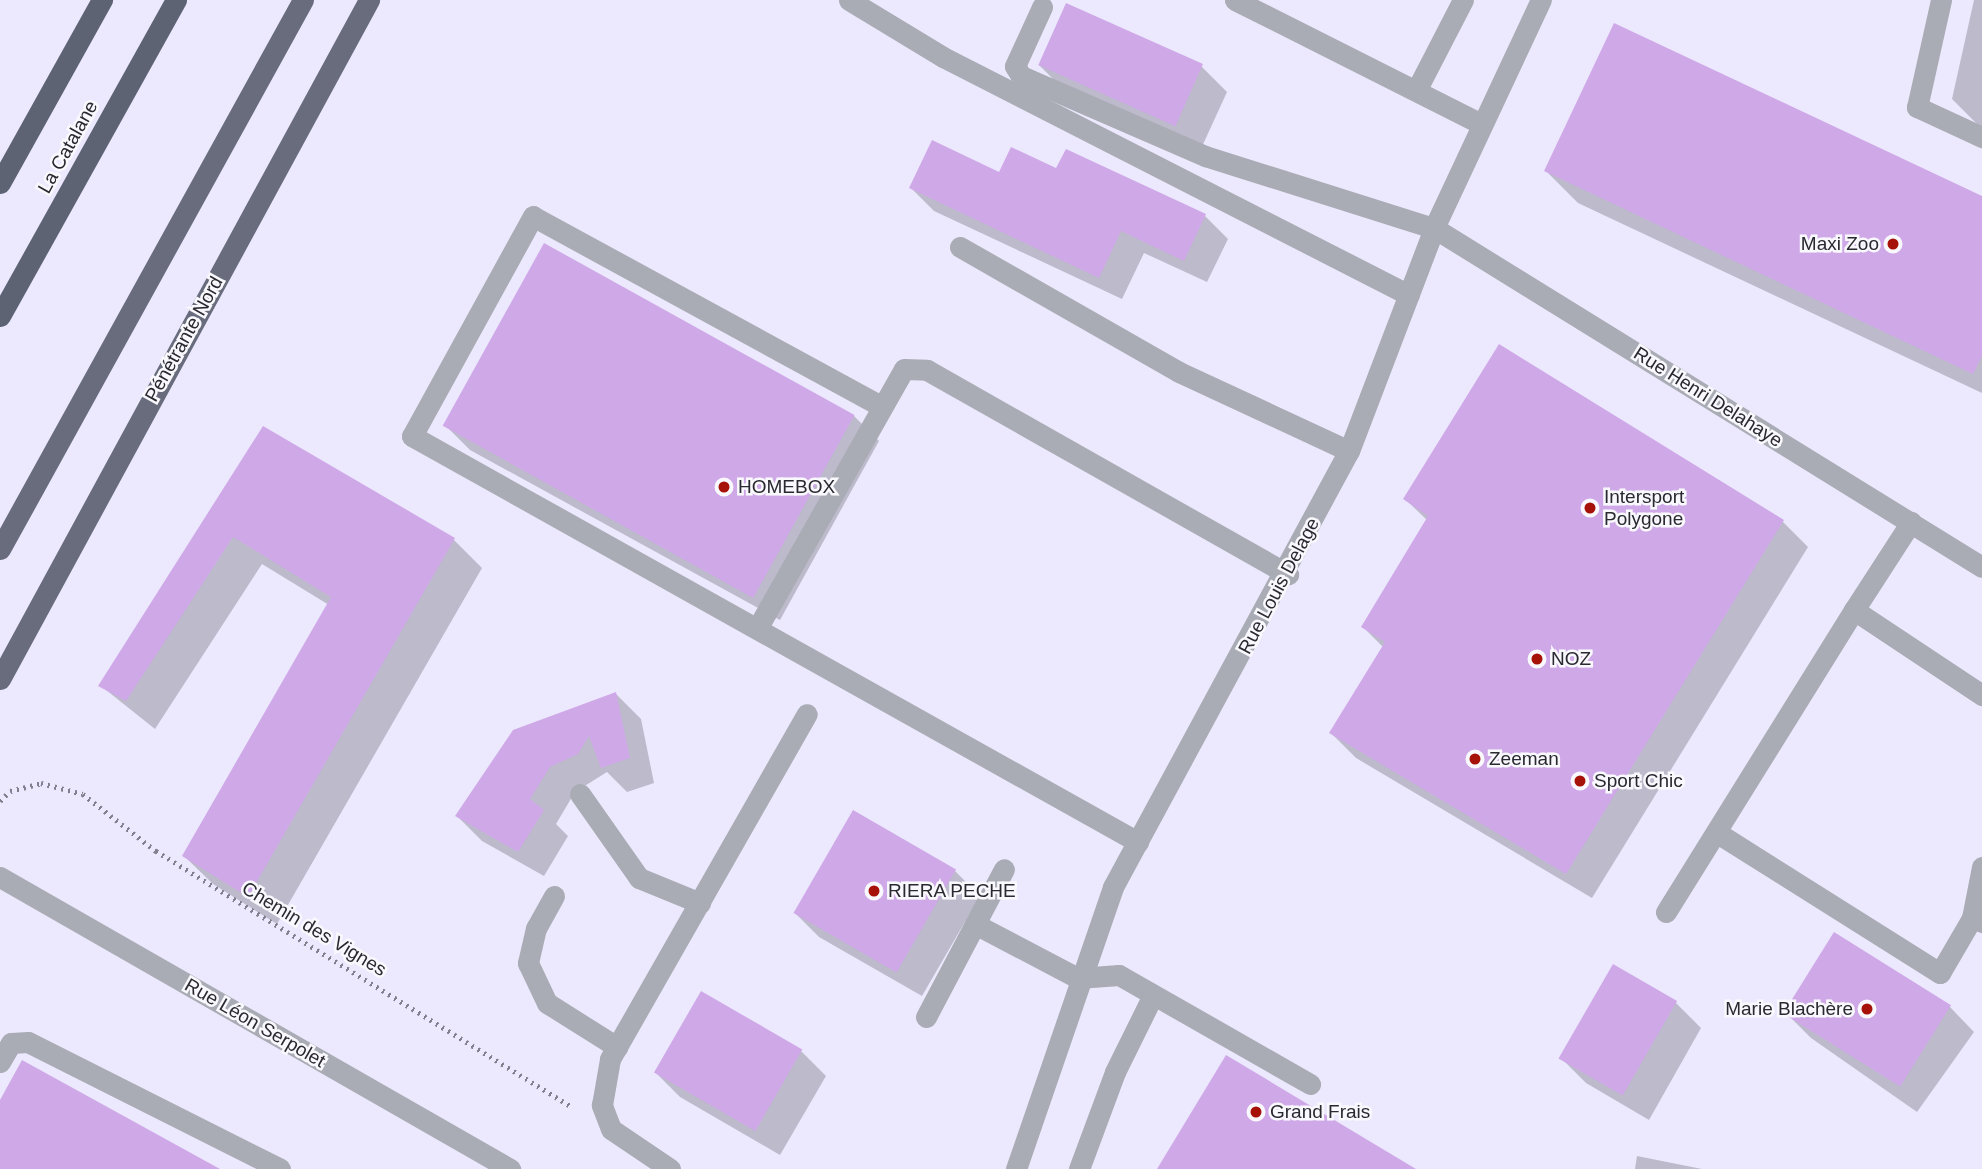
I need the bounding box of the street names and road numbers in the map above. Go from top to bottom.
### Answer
street label: La Catalane [33,97,103,197]
street label: Pénétrante Nord [140,273,228,405]
street label: Rue Henri Delahaye [1629,342,1787,452]
street label: Rue Louis Delage [1233,514,1325,658]
street label: Chemin des Vignes [238,877,390,981]
street label: Rue Léon Serpolet [181,974,329,1072]

